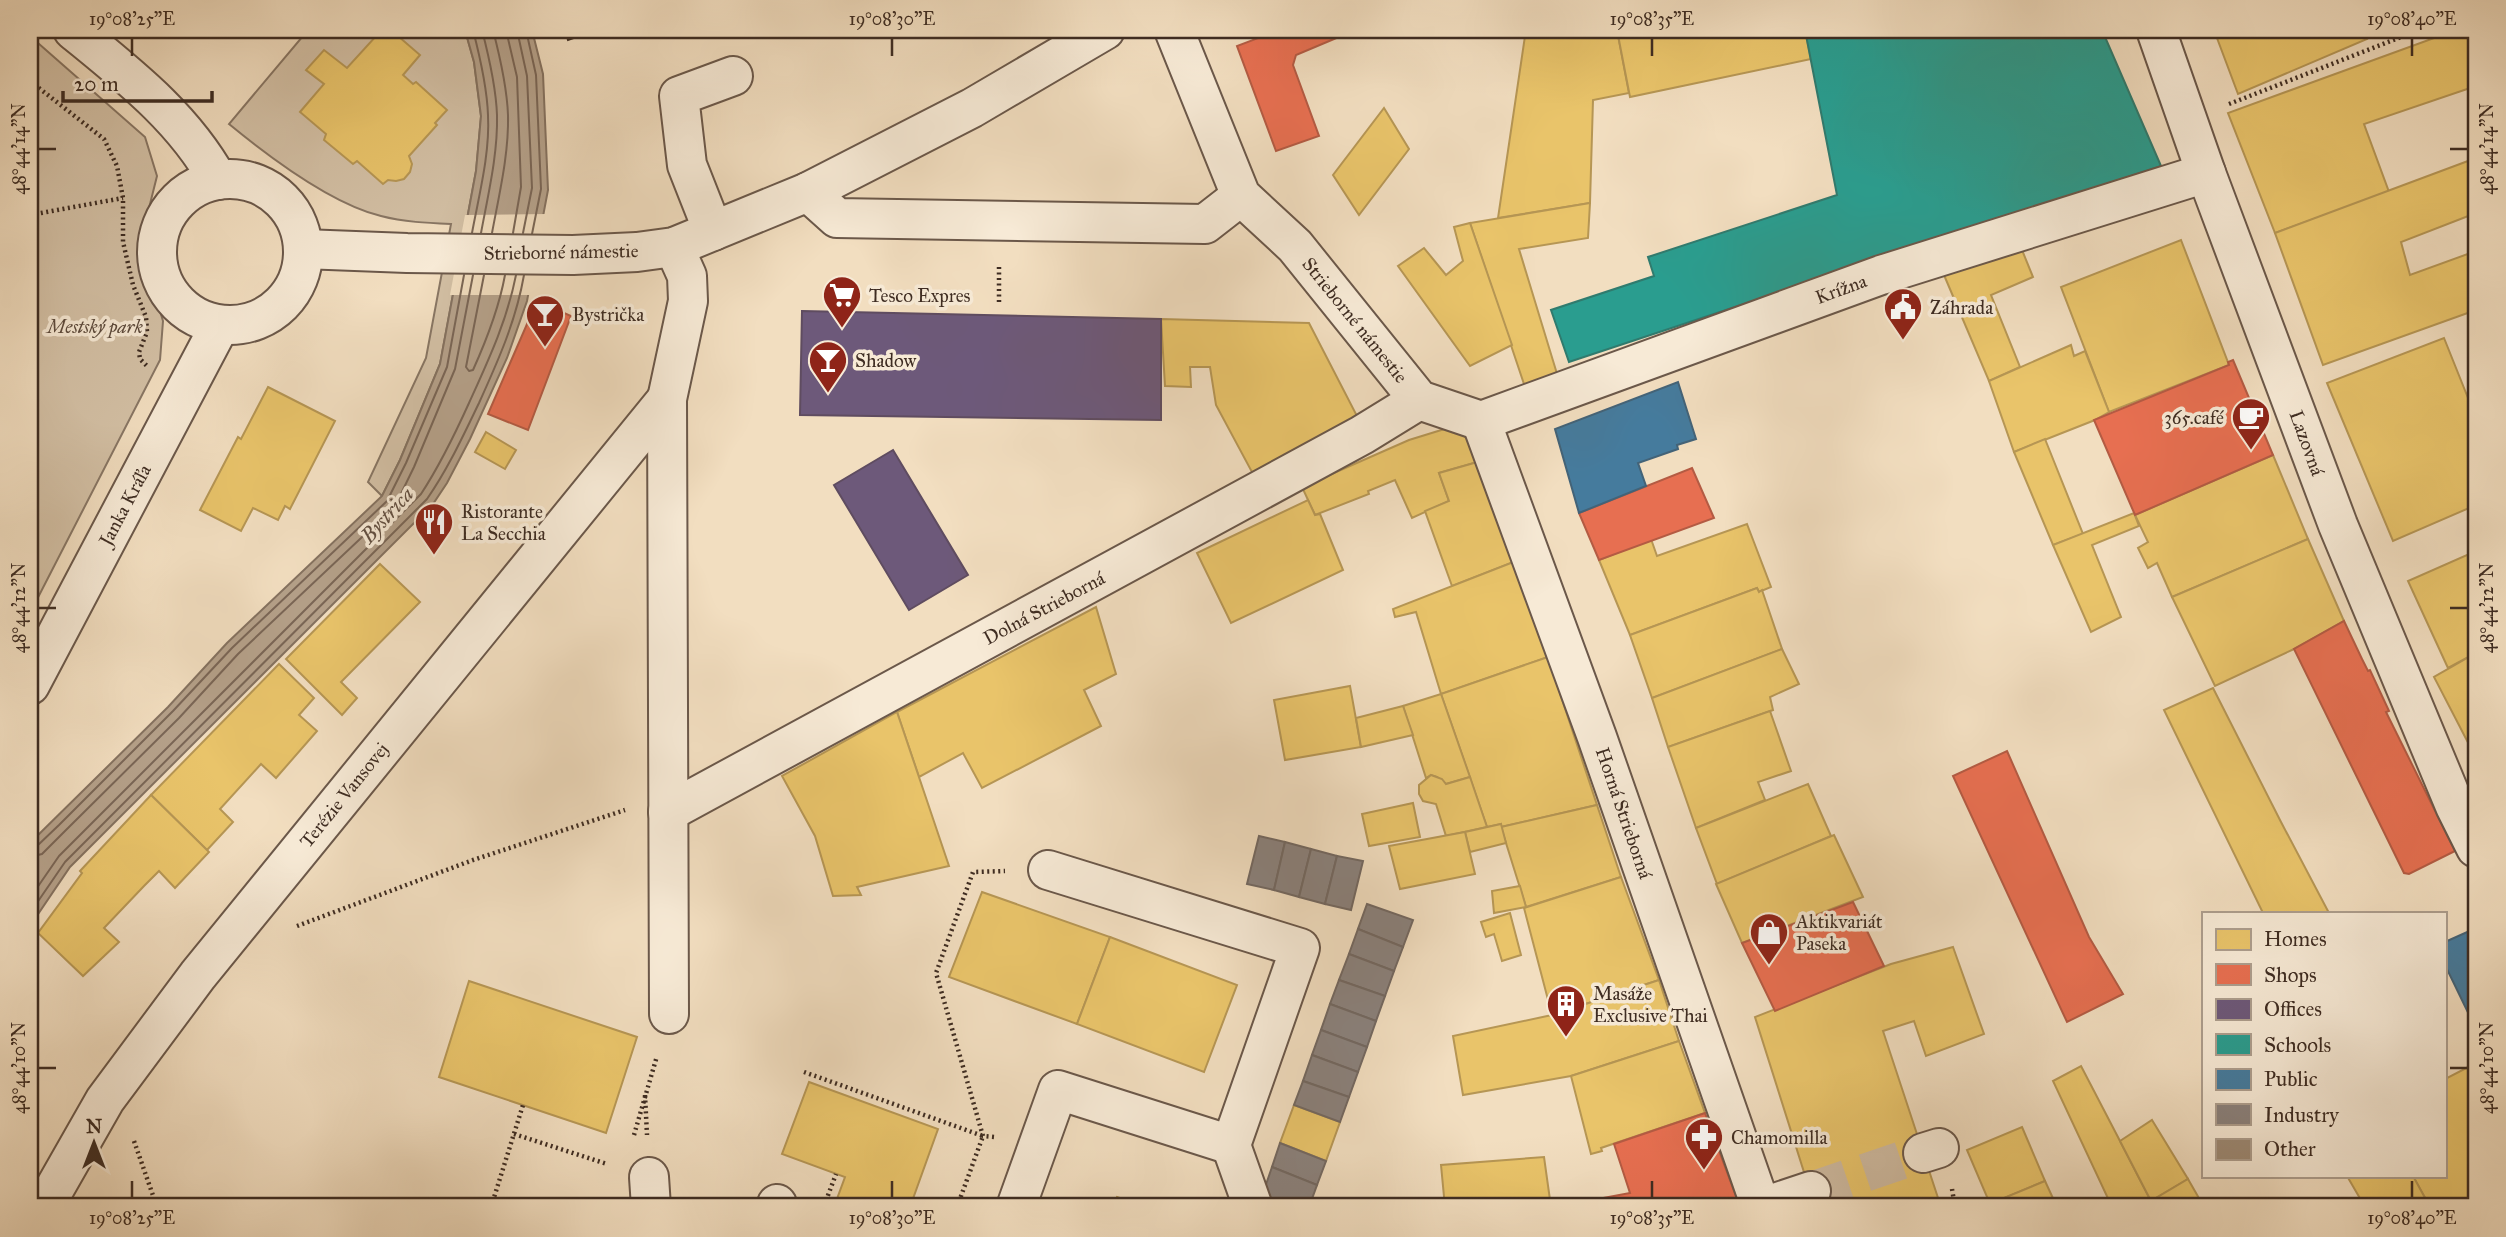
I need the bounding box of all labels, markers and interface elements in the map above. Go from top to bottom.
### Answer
text: 19°08'25"E [89,8,175,30]
text: 19°08'30"E [849,8,935,30]
text: 19°08'35"E [1610,8,1694,30]
text: 19°08'40"E [2367,8,2457,30]
scale bar [63,60,212,104]
text: 20 m [74,71,119,97]
text: 48°44'14"N [8,103,30,195]
text: 48°44'14"N [2476,103,2498,195]
street label: Strieborné námestie [483,239,639,265]
street label: Strieborné námestie [1297,253,1413,388]
street label: Krížna [1812,269,1871,309]
supermarket icon: Tesco Expres [821,274,863,329]
place label: Tesco Expres [869,284,971,307]
public building icon: Záhrada [1882,286,1924,341]
bar icon: Bystrička [524,293,566,348]
place label: Záhrada [1930,296,1994,319]
place label: Bystrička [572,303,645,326]
park label: Mestský park [45,315,143,339]
bar icon: Shadow [807,339,849,394]
place label: Shadow [855,349,917,372]
cafe icon: 365.café [2230,396,2272,451]
place label: 365.café [2164,406,2224,429]
street label: Lazovná [2285,407,2330,480]
street label: Janka Kráľa [93,460,157,552]
water label: Bystrica [354,481,419,549]
place label: Ristorante La Secchia [461,500,547,545]
restaurant icon: Ristorante La Secchia [413,501,455,556]
text: 48°44'12"N [8,563,30,653]
text: 48°44'12"N [2476,563,2498,653]
street label: Dolná Strieborná [979,566,1110,650]
street label: Terézie Vansovej [295,738,393,852]
street label: Horná Strieborná [1591,744,1658,883]
place label: Aktikvariát Paseka [1795,910,1883,955]
shop icon: Aktikvariát Paseka [1748,911,1790,966]
legend [2202,912,2446,1178]
text: Homes [2264,926,2327,952]
text: Shops [2264,962,2317,988]
place label: Masáže Exclusive Thai [1593,982,1708,1027]
building icon: Masáže Exclusive Thai [1545,983,1587,1038]
text: Offices [2264,996,2322,1022]
text: 48°44'10"N [8,1022,30,1114]
text: 48°44'10"N [2476,1022,2498,1114]
text: Schools [2264,1032,2331,1058]
text: Public [2264,1066,2318,1092]
text: Industry [2264,1102,2340,1128]
north arrow [60,1108,130,1178]
text: N [86,1115,102,1138]
pharmacy icon: Chamomilla [1683,1116,1725,1171]
place label: Chamomilla [1731,1126,1829,1149]
text: Other [2264,1136,2316,1162]
text: 19°08'25"E [89,1207,175,1229]
text: 19°08'30"E [849,1207,935,1229]
text: 19°08'35"E [1610,1207,1694,1229]
text: 19°08'40"E [2367,1207,2457,1229]

